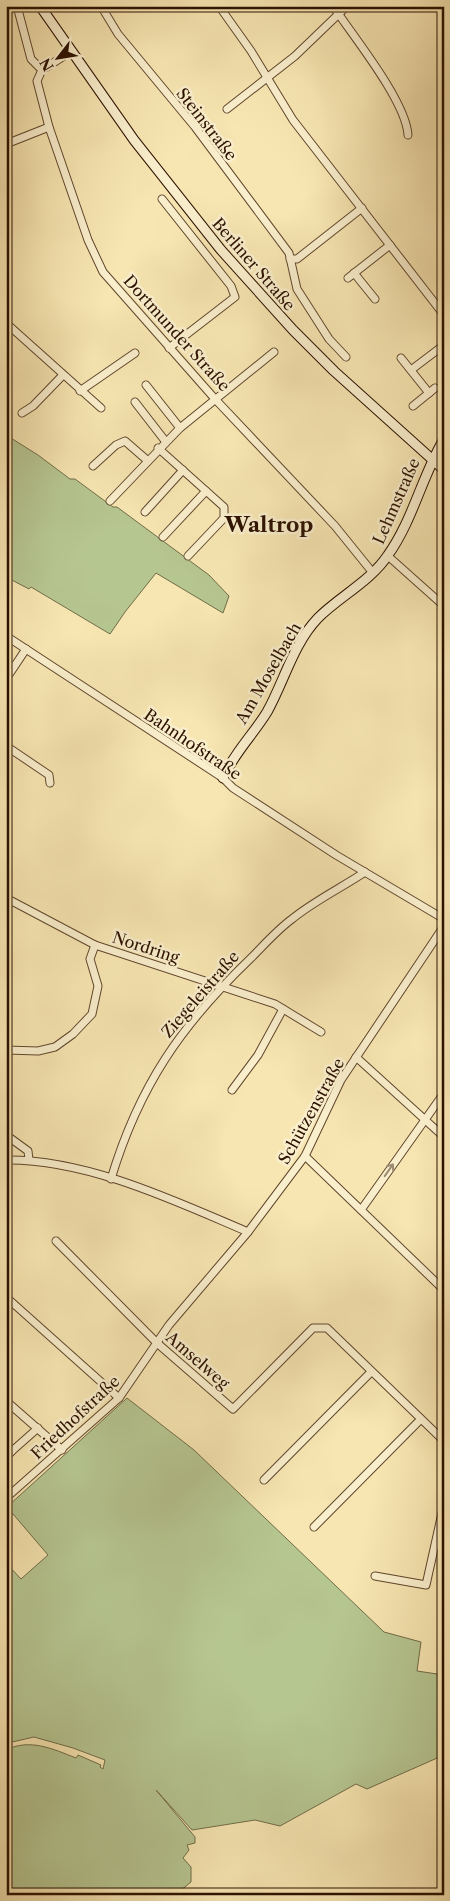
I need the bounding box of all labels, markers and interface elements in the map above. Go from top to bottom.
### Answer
north arrow [32,32,82,82]
text: N [36,55,58,75]
street label: Steinstraße [172,84,242,164]
street label: Berliner Straße [208,213,300,315]
street label: Dortmunder Straße [119,271,235,395]
street label: Lehmstraße [368,455,424,547]
district label: Waltrop [224,512,313,537]
street label: Am Moselbach [230,619,305,728]
street label: Bahnhofstraße [141,704,245,784]
street label: Nordring [110,927,182,967]
street label: Ziegeleistraße [157,947,243,1041]
street label: Schützenstraße [274,1054,348,1168]
one-way arrow [383,1163,394,1177]
street label: Amselweg [161,1326,234,1393]
street label: Friedhofstraße [27,1371,123,1463]

